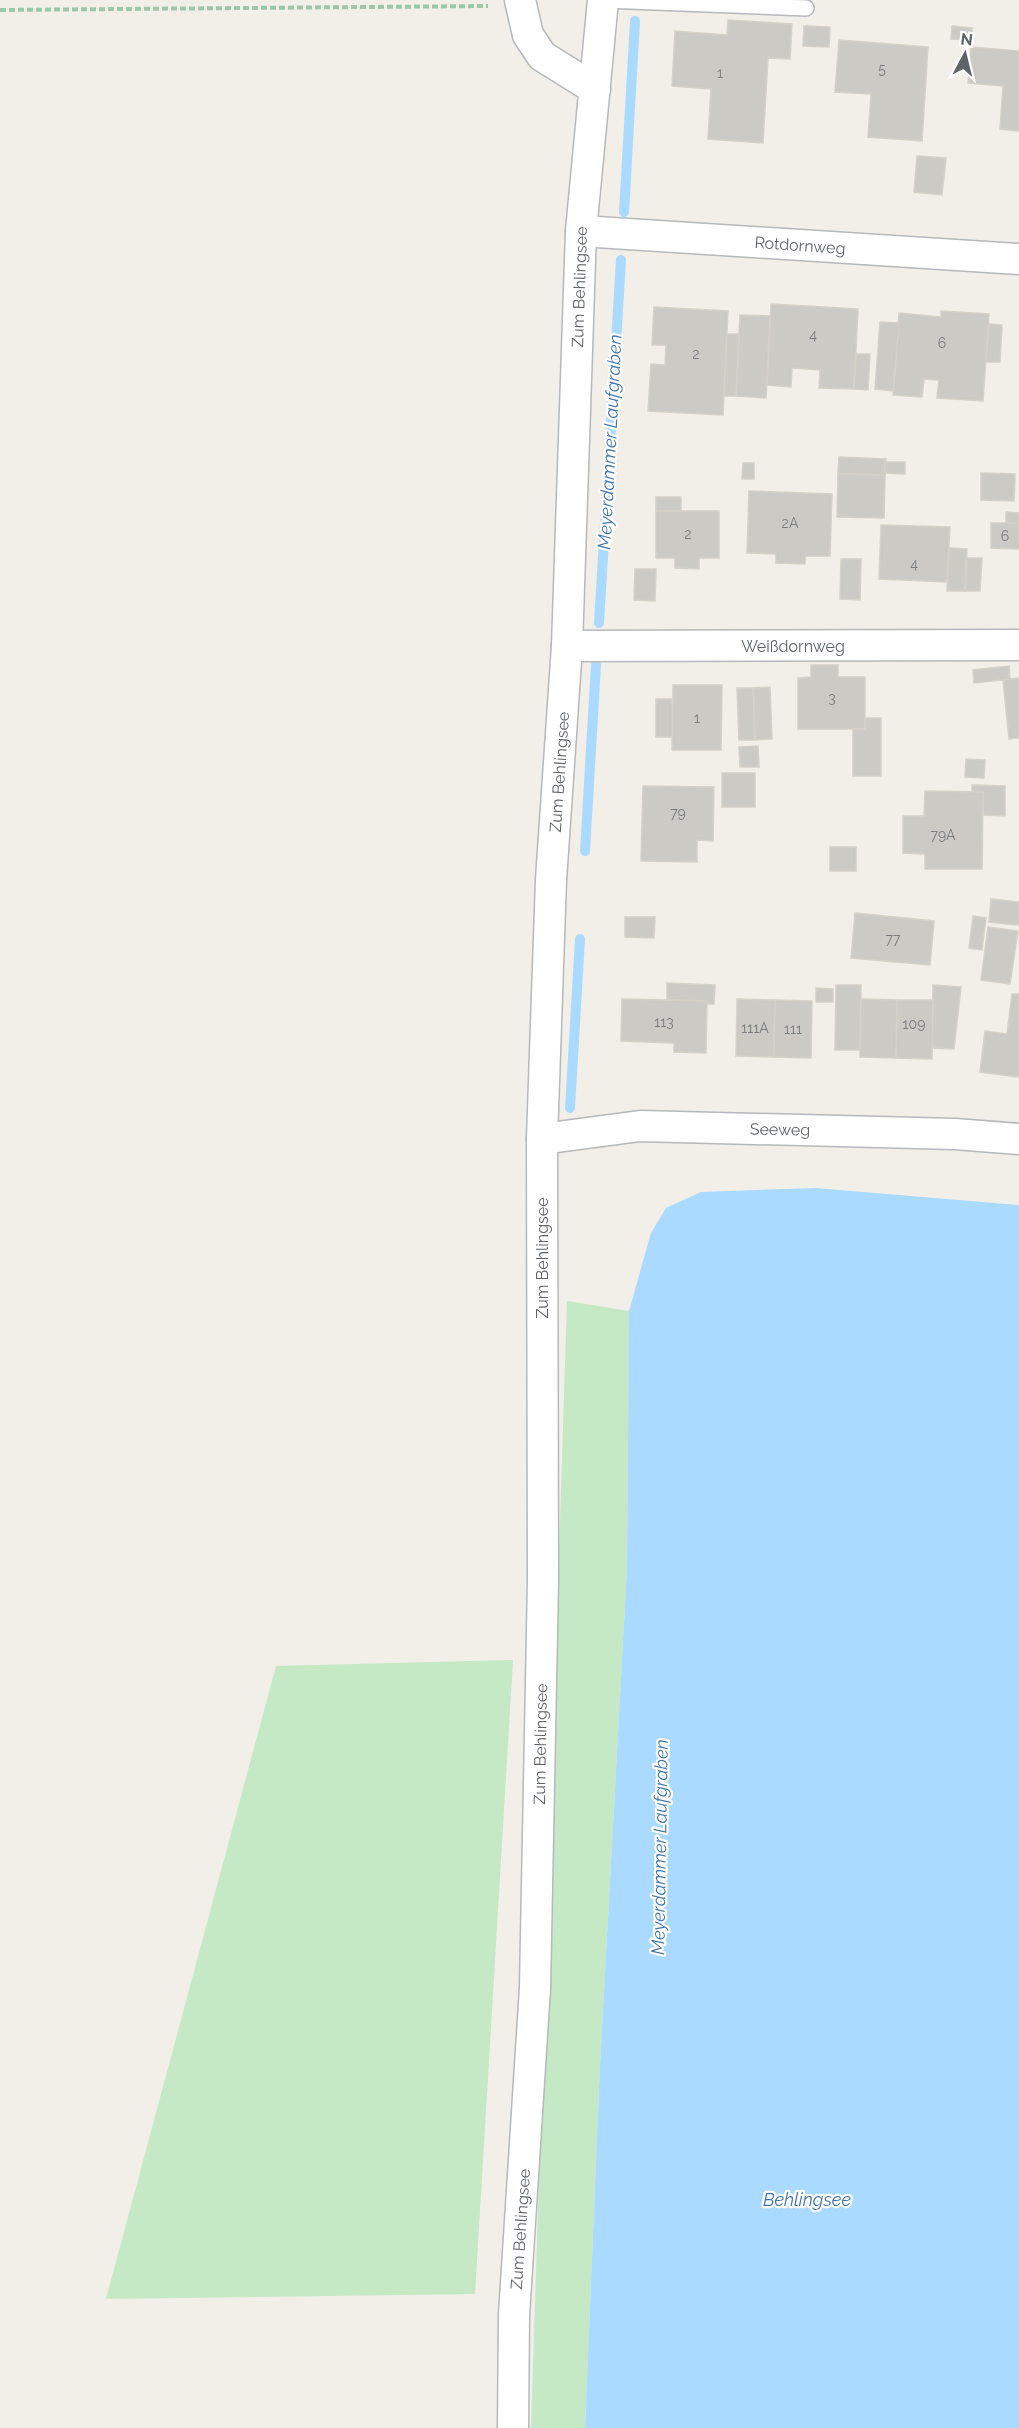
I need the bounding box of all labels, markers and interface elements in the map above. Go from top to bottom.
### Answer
north arrow [935,24,995,84]
text: N [960,29,974,50]
house number: 5 [878,61,886,77]
house number: 1 [717,65,723,81]
street label: Zum Behlingsee [568,226,591,348]
street label: Rotdornweg [754,233,846,258]
house number: 4 [809,327,817,343]
water label: Meyerdammer Laufgraben [593,334,626,550]
house number: 6 [938,335,946,351]
house number: 2 [692,346,700,362]
house number: 2A [782,515,799,531]
house number: 2 [684,526,692,542]
house number: 6 [1001,528,1009,544]
house number: 4 [910,556,918,572]
street label: Weißdornweg [741,637,845,656]
house number: 3 [828,690,836,706]
house number: 1 [694,710,700,726]
street label: Zum Behlingsee [546,711,573,833]
house number: 79 [670,805,686,821]
house number: 79A [930,827,956,843]
house number: 77 [886,931,901,947]
house number: 113 [654,1014,674,1030]
house number: 109 [903,1016,925,1032]
house number: 111A [741,1020,769,1036]
house number: 111 [784,1021,802,1037]
street label: Seeweg [750,1119,810,1140]
street label: Zum Behlingsee [533,1197,552,1319]
street label: Zum Behlingsee [530,1683,551,1805]
water label: Meyerdammer Laufgraben [647,1739,672,1955]
street label: Zum Behlingsee [507,2168,534,2290]
water label: Behlingsee [763,2189,851,2210]

